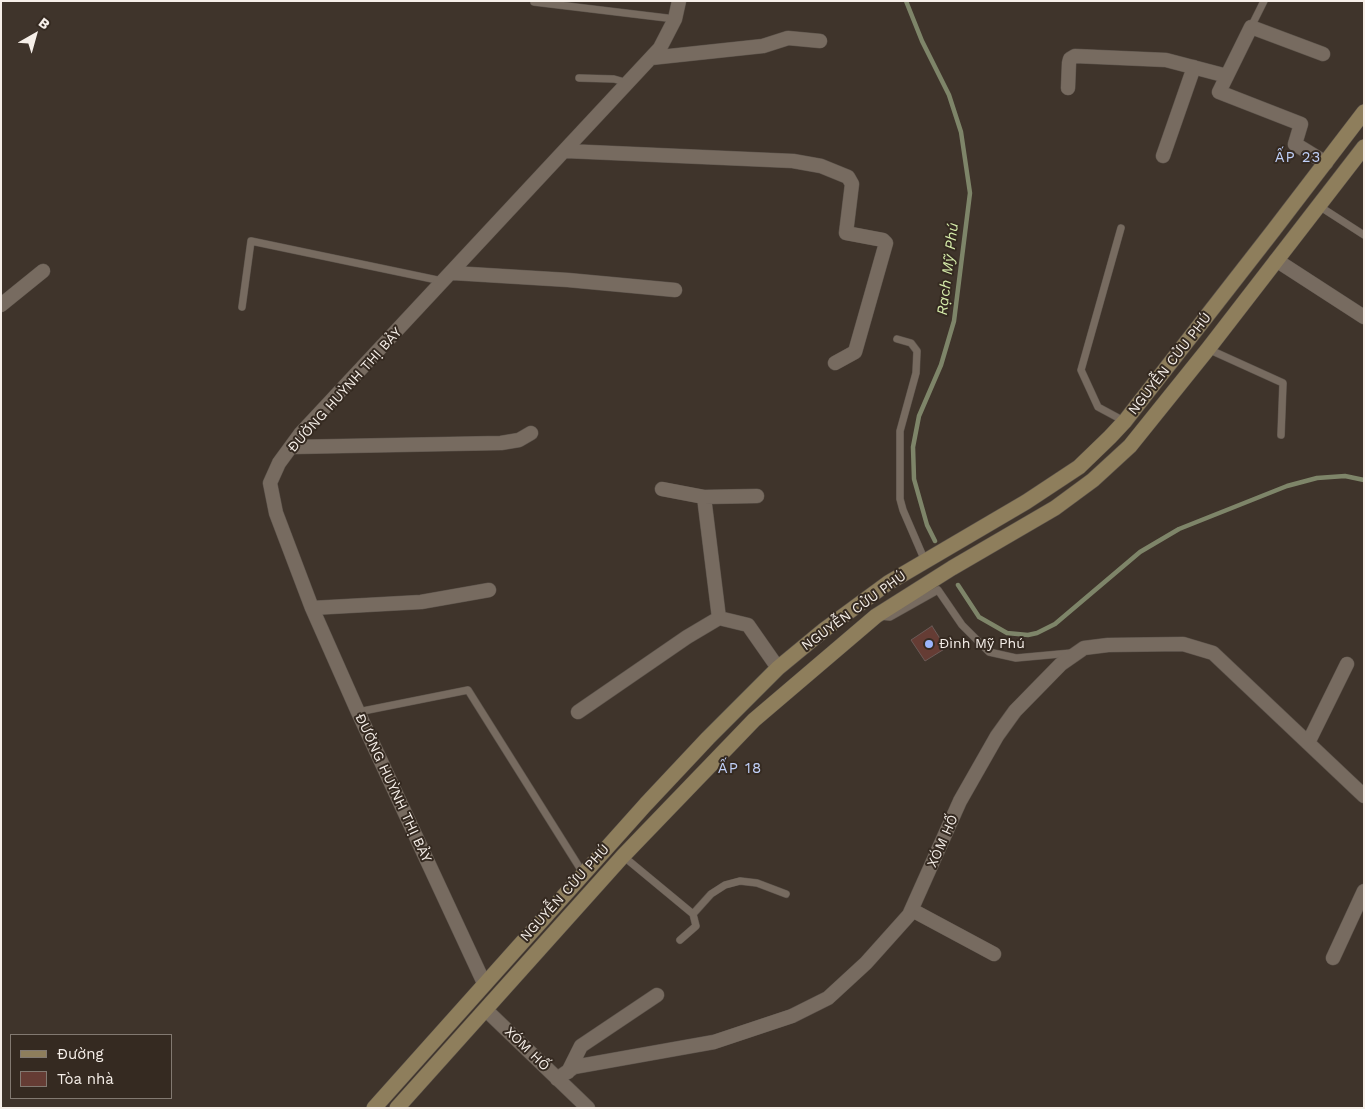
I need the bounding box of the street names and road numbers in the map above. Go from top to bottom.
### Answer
street label: NGUYỄN CỬU PHÚ [1125,310,1215,418]
street label: ĐƯỜNG HUỲNH THỊ BẢY [285,324,405,456]
street label: NGUYỄN CỬU PHÚ [799,567,909,655]
street label: ĐƯỜNG HUỲNH THỊ BẢY [351,711,435,865]
street label: XÓM HỐ [924,812,962,870]
street label: NGUYỄN CỬU PHÚ [517,841,613,945]
street label: XÓM HỐ [501,1023,553,1075]

